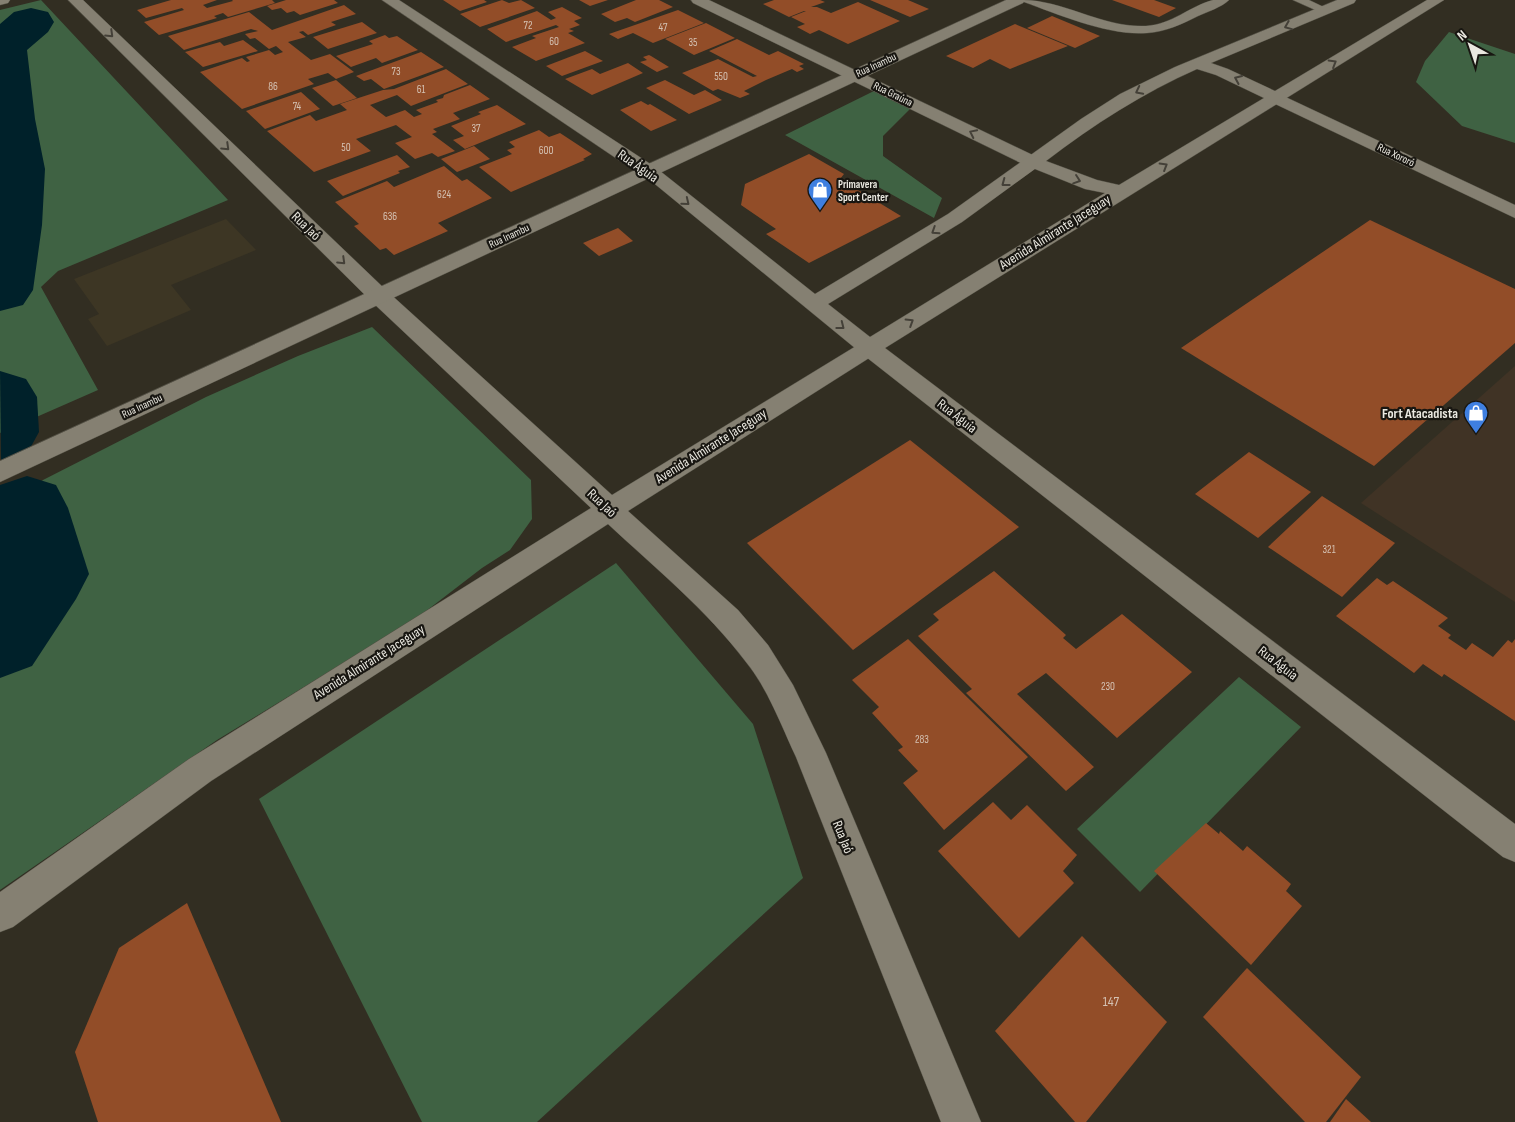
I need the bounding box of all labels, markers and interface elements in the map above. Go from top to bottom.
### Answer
house number: 72 [524,19,533,32]
one-way arrow [1284,20,1293,31]
north arrow [1445,20,1495,70]
house number: 47 [659,21,668,34]
text: N [1454,27,1470,44]
one-way arrow [104,28,113,37]
house number: 60 [549,35,559,48]
house number: 35 [688,36,698,49]
street label: Rua Inambu [854,50,899,80]
one-way arrow [1328,60,1337,69]
house number: 73 [391,65,401,78]
house number: 550 [714,70,728,83]
one-way arrow [1234,74,1243,85]
street label: Rua Graúna [871,79,915,109]
house number: 86 [268,80,278,93]
house number: 61 [417,83,425,96]
one-way arrow [1135,85,1144,95]
house number: 74 [293,100,302,113]
house number: 37 [471,122,481,135]
one-way arrow [970,130,979,140]
street label: Rua Xororó [1375,140,1417,170]
house number: 50 [341,141,351,154]
one-way arrow [220,142,229,151]
house number: 600 [539,144,553,157]
street label: Rua Águia [614,146,662,186]
one-way arrow [1159,162,1168,172]
one-way arrow [1072,174,1080,184]
shop icon: Primavera Sport Center [807,177,833,211]
one-way arrow [1001,177,1011,186]
place label: Primavera Sport Center [838,178,889,204]
house number: 624 [437,188,451,201]
street label: Avenida Almirante Jaceguay [995,191,1114,274]
one-way arrow [681,196,690,205]
street label: Rua Jaó [288,208,324,244]
house number: 636 [383,210,397,223]
street label: Rua Inambu [487,221,532,251]
one-way arrow [931,225,940,235]
one-way arrow [337,255,346,264]
one-way arrow [905,319,914,329]
one-way arrow [835,320,844,328]
street label: Rua Inambu [120,391,165,421]
street label: Rua Águia [934,395,980,437]
shop icon: Fort Atacadista [1463,400,1489,434]
street label: Avenida Almirante Jaceguay [651,405,770,488]
place label: Fort Atacadista [1382,405,1458,422]
street label: Rua Jaó [584,485,620,521]
house number: 321 [1322,543,1336,556]
street label: Avenida Almirante Jaceguay [309,621,428,704]
street label: Rua Águia [1255,642,1301,684]
house number: 230 [1101,680,1115,693]
house number: 283 [915,733,929,746]
street label: Rua Jaó [829,818,857,856]
house number: 147 [1103,993,1120,1010]

